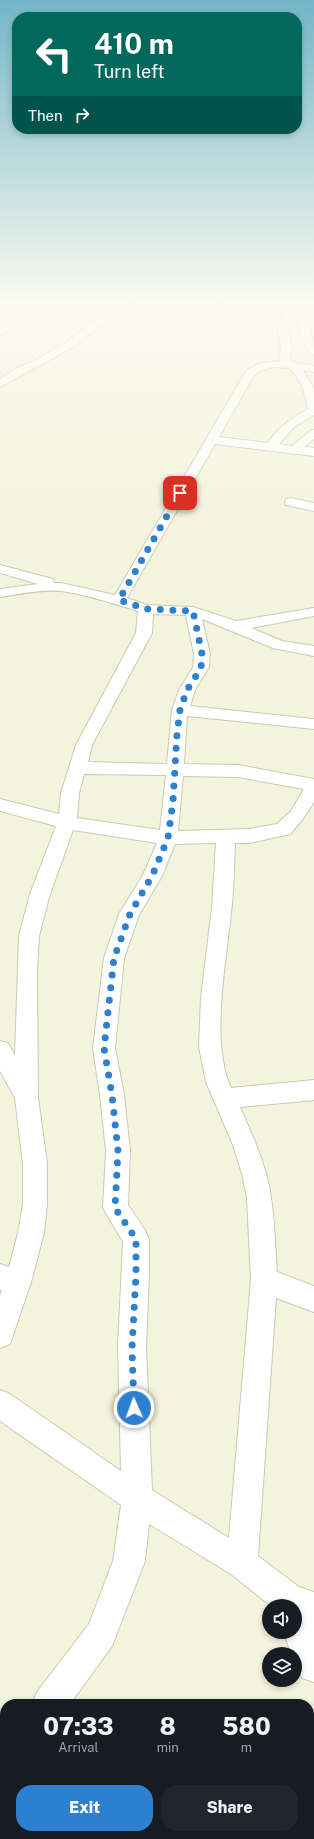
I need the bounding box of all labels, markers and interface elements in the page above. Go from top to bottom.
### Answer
text: 410 m [94,27,174,60]
icon: left [28,28,80,80]
text: Turn left [94,61,164,82]
icon: right [71,104,93,126]
text: Then [28,107,63,124]
pin [163,476,197,510]
icon: arrive [169,482,191,504]
position arrow [113,1387,155,1429]
map controls [262,1599,302,1687]
button: sound [262,1599,302,1639]
button: layers [262,1647,302,1687]
text: 07:33 [43,1712,114,1740]
text: 8 [160,1712,176,1740]
text: 580 [222,1712,271,1740]
text: Arrival [58,1740,98,1755]
text: min [157,1740,179,1755]
text: m [241,1740,252,1755]
button: Exit [16,1785,153,1831]
button: Share [161,1785,298,1831]

